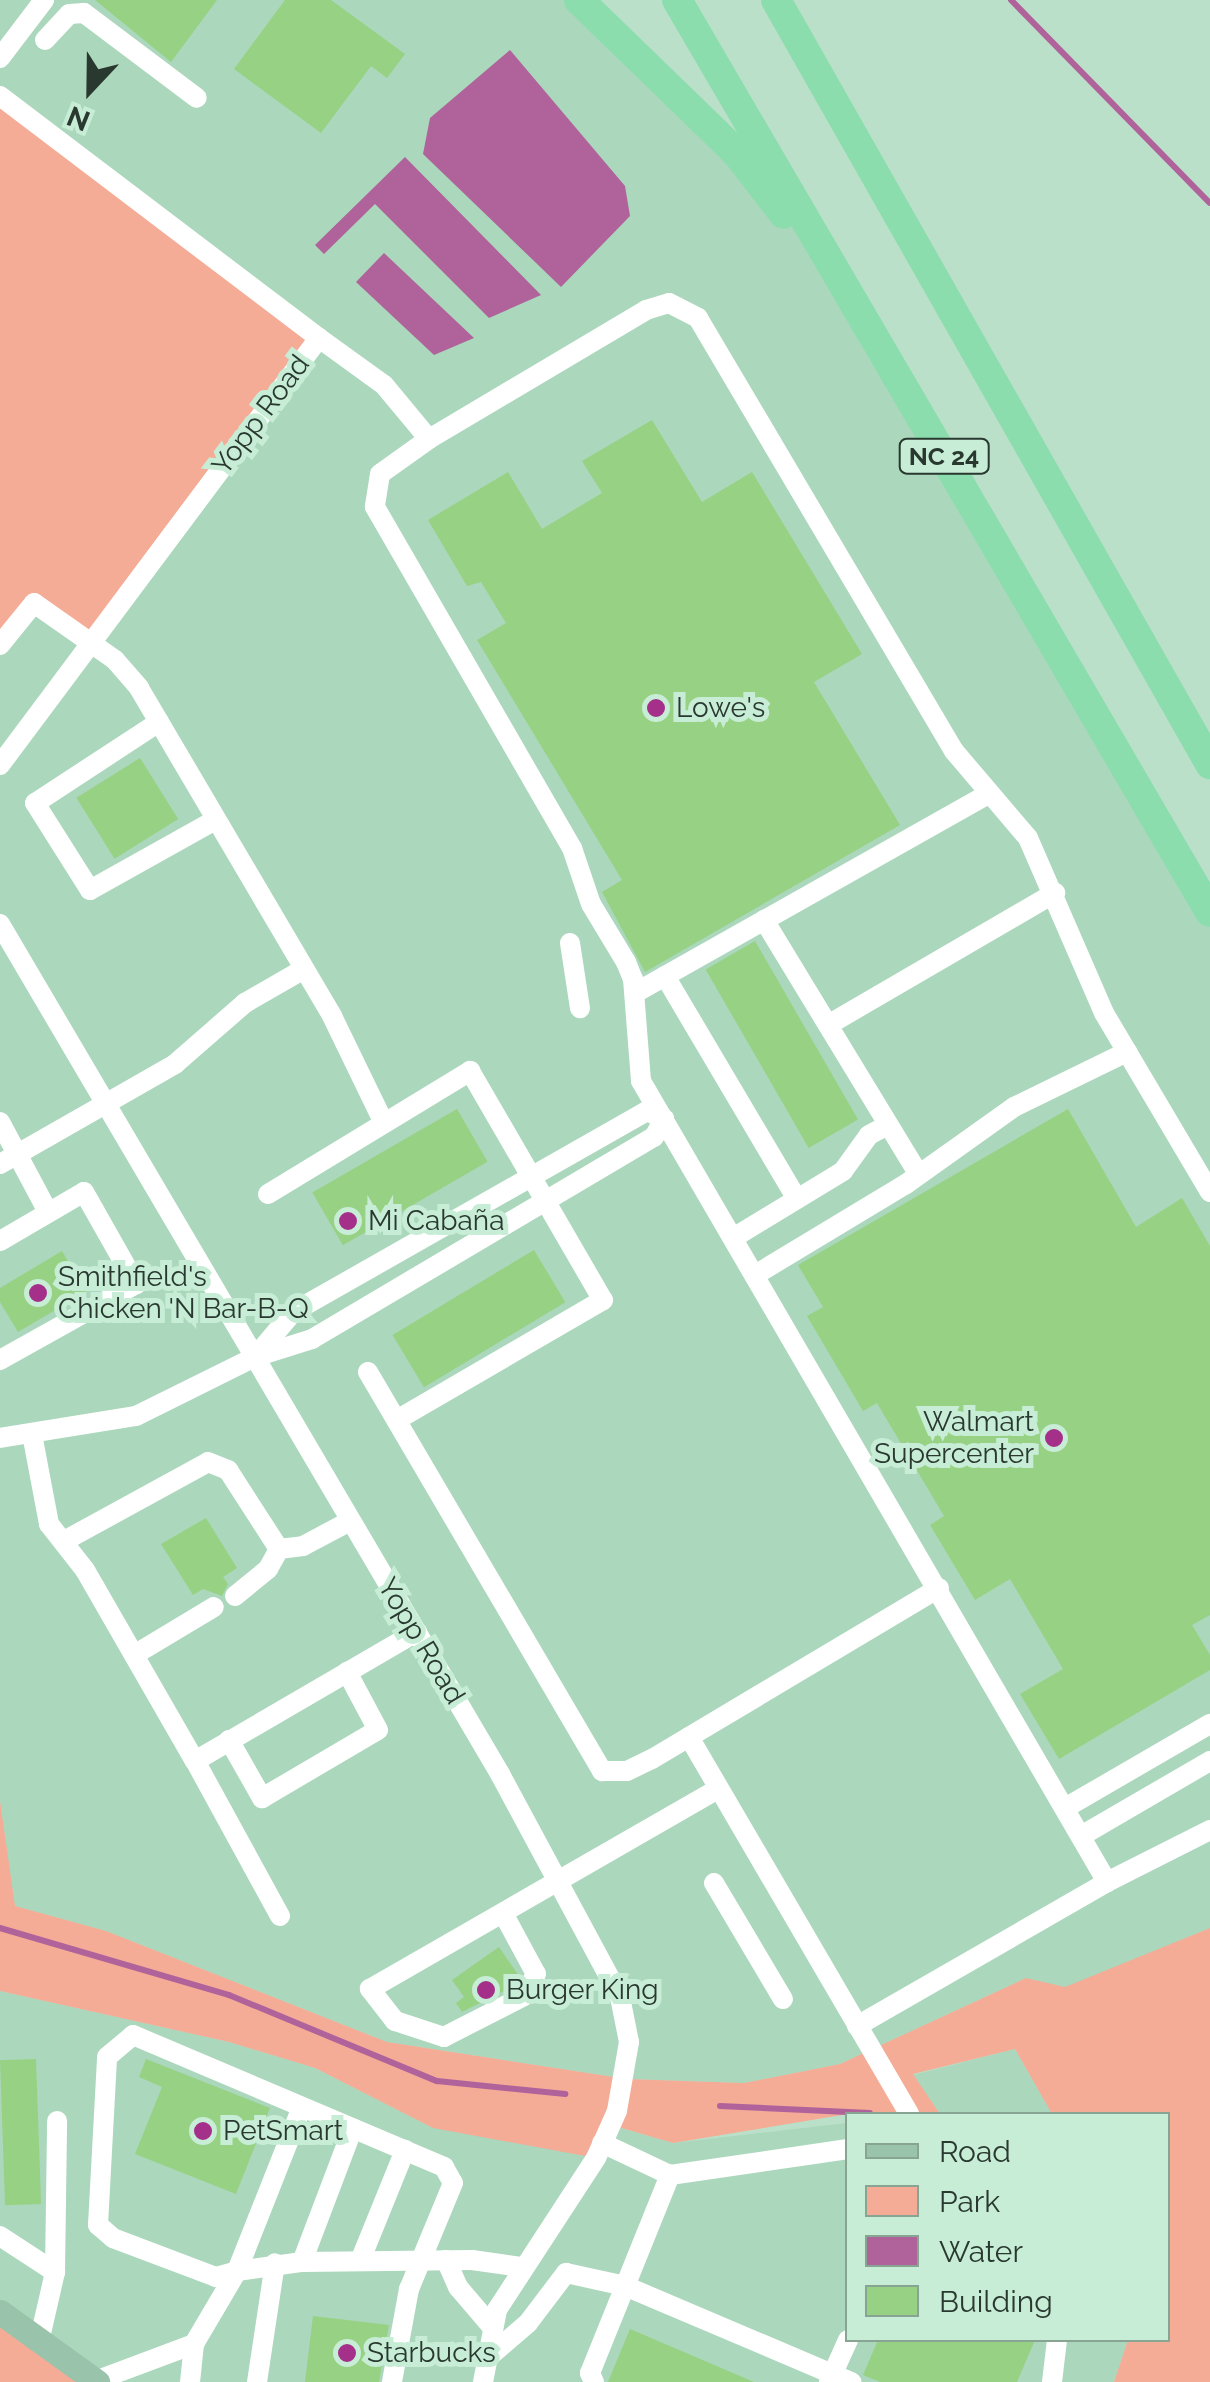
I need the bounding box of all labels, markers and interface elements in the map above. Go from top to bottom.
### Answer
north arrow [40,40,140,140]
text: N [62,99,95,138]
street label: Yopp Road [205,349,317,481]
road number: NC 24 [896,436,992,476]
place label: Lowe's [676,691,765,725]
marker: Lowe's [645,697,667,719]
place label: Mi Cabaña [368,1204,504,1238]
marker: Mi Cabaña [337,1210,359,1232]
place label: Smithfield's Chicken 'N Bar-B-Q [58,1260,309,1326]
marker: Smithfield's Chicken 'N Bar-B-Q [27,1282,49,1304]
place label: Walmart Supercenter [874,1405,1034,1471]
marker: Walmart Supercenter [1043,1427,1065,1449]
street label: Yopp Road [370,1572,472,1710]
place label: Burger King [506,1973,659,2007]
marker: Burger King [475,1979,497,2001]
legend [845,2112,1170,2342]
place label: PetSmart [223,2114,343,2148]
marker: PetSmart [192,2120,214,2142]
text: Road [939,2134,1011,2169]
text: Park [939,2184,1000,2219]
text: Water [939,2234,1023,2269]
text: Building [939,2284,1053,2319]
place label: Starbucks [367,2336,496,2370]
marker: Starbucks [336,2342,358,2364]

